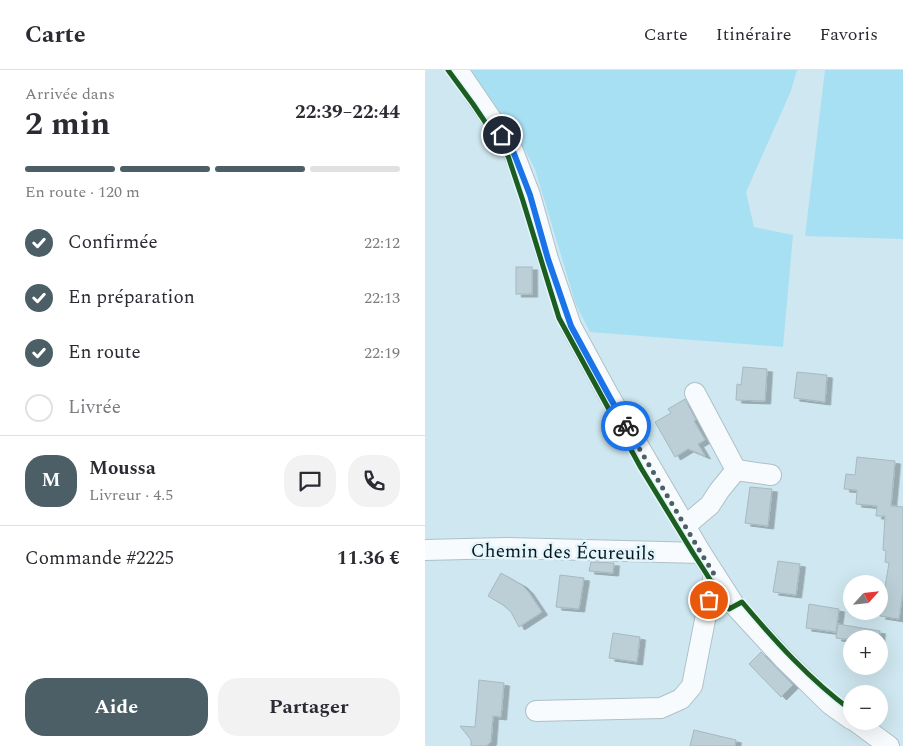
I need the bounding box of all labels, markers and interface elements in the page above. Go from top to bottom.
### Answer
text: Carte [25,17,86,53]
text: Carte [644,21,688,48]
text: Itinéraire [716,21,792,48]
text: Favoris [820,21,878,48]
text: Arrivée dans [25,82,115,106]
text: 22:39–22:44 [295,98,400,127]
text: 2 min [25,100,110,149]
pin [481,114,523,156]
icon: home [488,121,516,149]
text: En route · 120 m [25,180,140,204]
text: Confirmée [68,228,158,257]
icon: check [25,229,53,257]
text: 22:12 [364,231,400,255]
text: En préparation [68,283,195,312]
icon: check [25,284,53,312]
text: 22:13 [364,286,400,310]
text: En route [68,338,141,367]
icon: check [25,339,53,367]
text: 22:19 [364,341,400,365]
text: Livrée [68,393,121,422]
courier [601,401,651,451]
icon: bike [612,412,640,440]
text: Moussa [89,454,156,483]
button: chat [284,455,336,507]
button: phone [348,455,400,507]
text: M [42,466,60,495]
text: Livreur · 4.5 [89,483,173,507]
street label: Chemin des Écureuils [471,536,655,569]
text: Commande #2225 [25,544,174,573]
text: 11.36 € [337,544,400,573]
north arrow [843,575,887,620]
map controls [843,575,888,730]
pin [688,579,730,621]
icon: bag [695,586,723,614]
button: + [843,630,888,675]
button: Aide [25,678,208,736]
button: Partager [218,678,400,736]
button: − [843,685,888,730]

